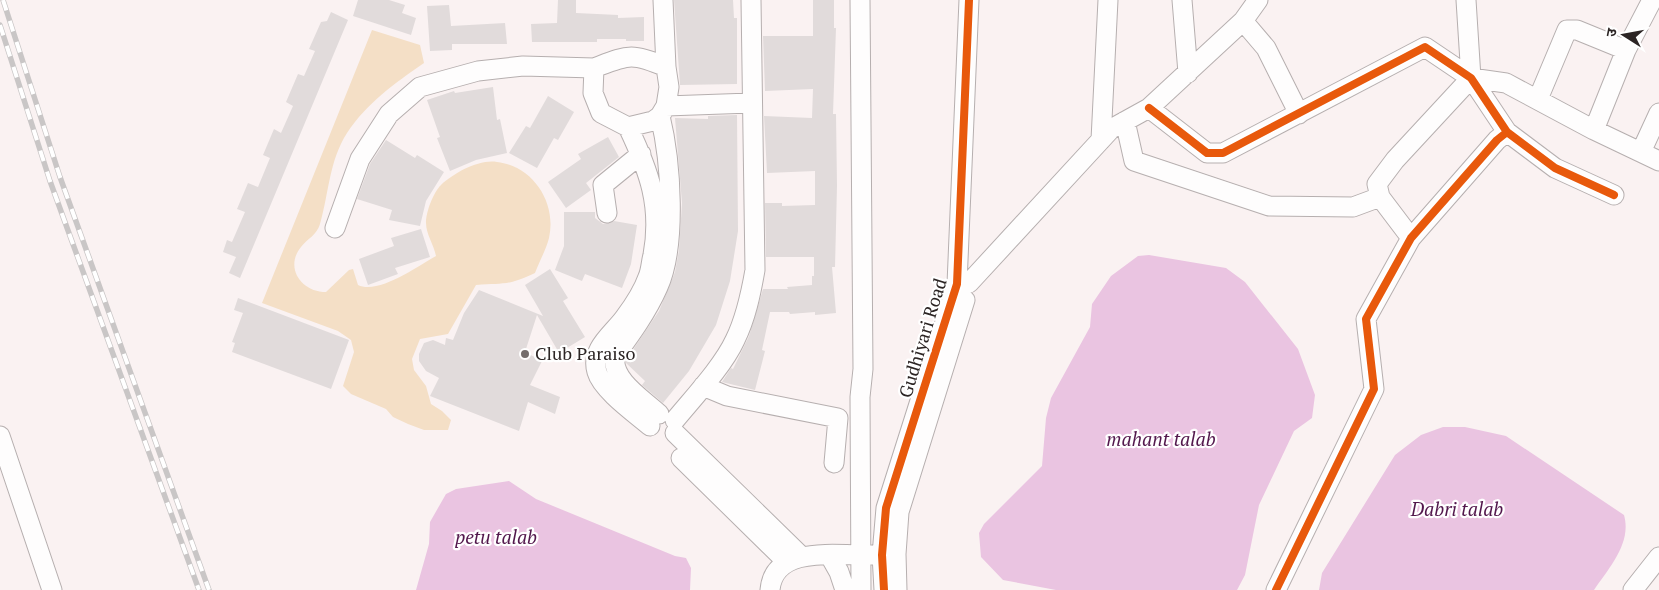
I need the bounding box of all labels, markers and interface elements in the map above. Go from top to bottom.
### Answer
north arrow [1599,10,1649,60]
text: उ [1601,26,1621,38]
street label: Gudhiyari Road [892,275,952,400]
place label: Club Paraiso [535,341,636,365]
marker: Club Paraiso [519,348,531,360]
water label: mahant talab [1106,426,1216,451]
water label: Dabri talab [1410,496,1503,521]
water label: petu talab [455,524,537,549]

